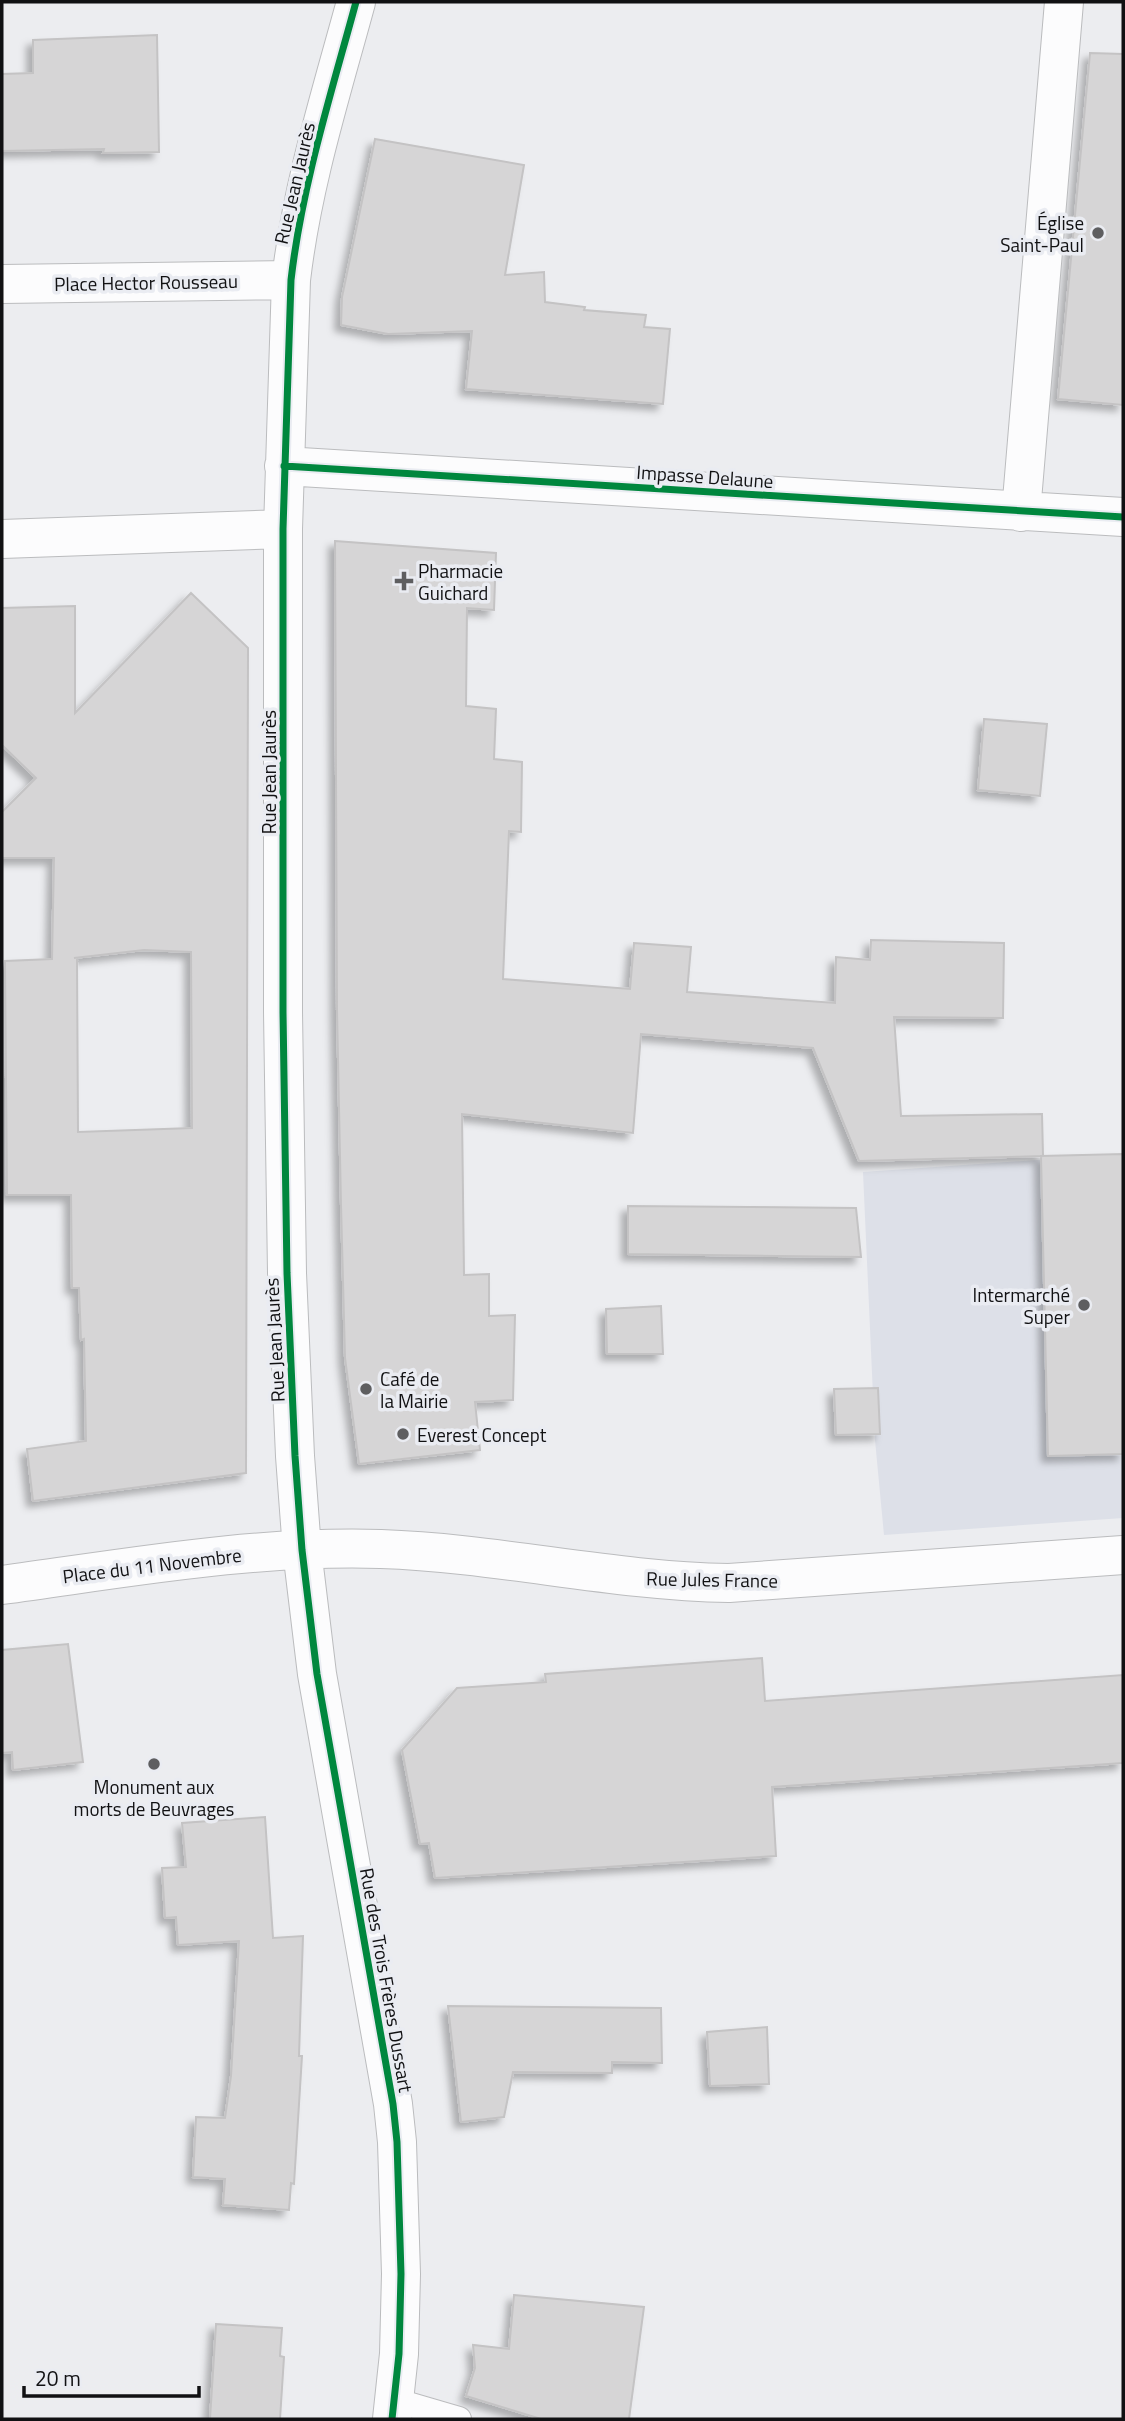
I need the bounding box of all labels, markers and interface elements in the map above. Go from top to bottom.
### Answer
street label: Rue Jean Jaurès [266,119,322,247]
place label: Église Saint-Paul [1000,208,1084,259]
marker: Église Saint-Paul [1090,225,1106,241]
street label: Place Hector Rousseau [54,266,238,298]
street label: Impasse Delaune [636,457,774,495]
place label: Pharmacie Guichard [418,556,503,607]
marker: Pharmacie Guichard [396,573,412,589]
street label: Rue Jean Jaurès [254,710,283,834]
street label: Rue Jean Jaurès [256,1277,292,1403]
place label: Intermarché Super [972,1280,1070,1331]
marker: Intermarché Super [1076,1297,1092,1313]
place label: Café de la Mairie [380,1364,448,1415]
marker: Café de la Mairie [358,1381,374,1397]
place label: Everest Concept [417,1420,547,1449]
marker: Everest Concept [395,1426,411,1442]
street label: Place du 11 Novembre [61,1540,243,1590]
street label: Rue Jules France [646,1563,778,1595]
marker: Monument aux morts de Beuvrages [146,1756,162,1772]
place label: Monument aux morts de Beuvrages [74,1772,235,1823]
street label: Rue des Trois Frères Dussart [353,1865,421,2095]
scale bar [24,2354,200,2398]
text: 20 m [35,2362,81,2394]

